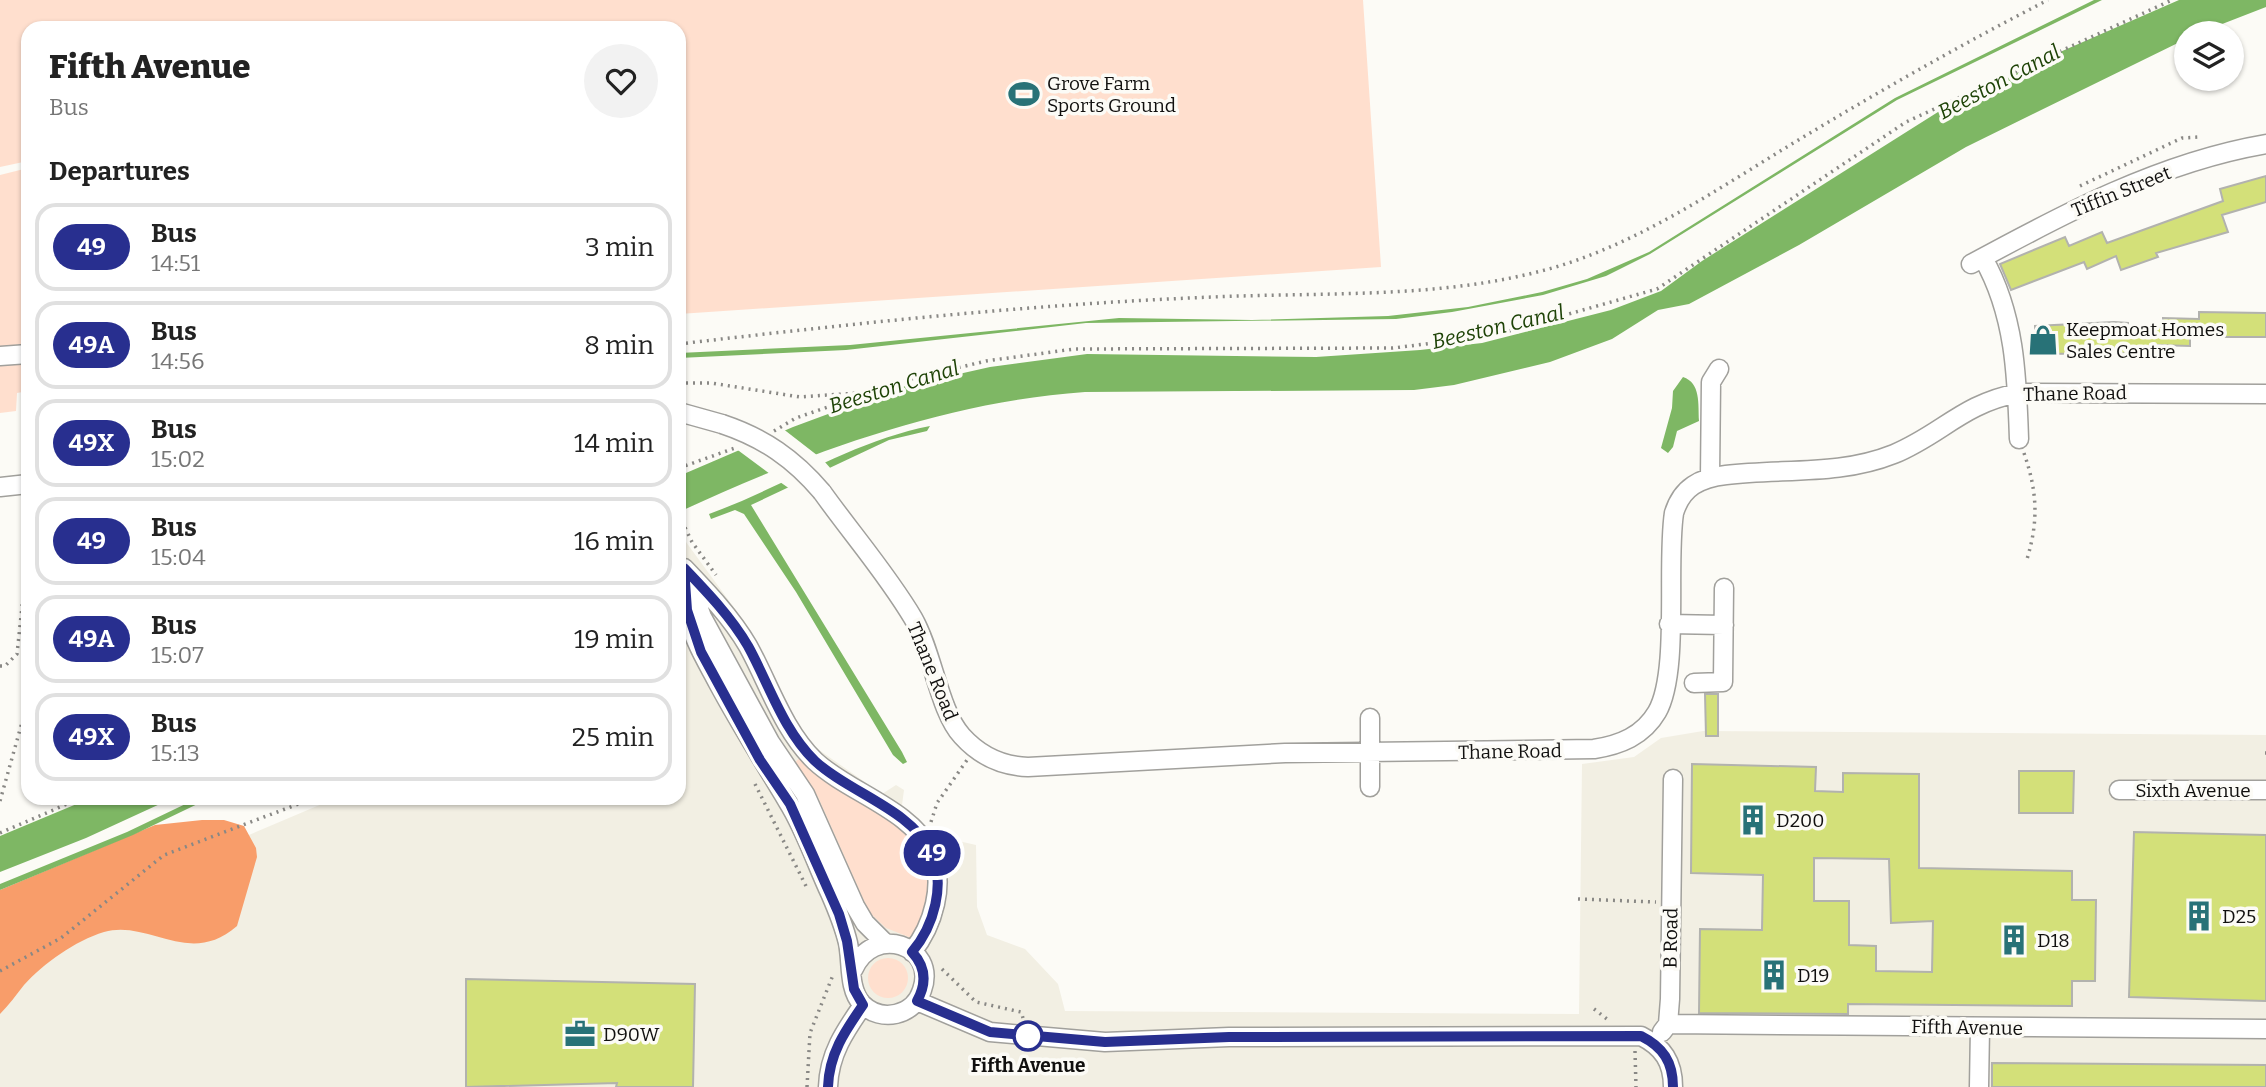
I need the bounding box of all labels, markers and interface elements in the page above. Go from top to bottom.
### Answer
map controls [2174,21,2244,91]
button: layers [2174,21,2244,91]
water label: Beeston Canal [1933,39,2065,125]
button: heart [584,44,658,118]
text: Fifth Avenue [49,47,251,87]
place label: Grove Farm Sports Ground [1047,72,1176,117]
sports icon: Grove Farm Sports Ground [1007,77,1041,111]
text: Bus [49,93,89,121]
text: Departures [49,156,190,187]
street label: Tiffin Street [2068,161,2174,222]
text: Bus [151,218,197,249]
text: 3 min [585,232,654,263]
text: 49 [77,233,106,261]
text: 14:51 [151,249,200,277]
water label: Beeston Canal [1429,299,1567,355]
text: Bus [151,316,197,347]
place label: Keepmoat Homes Sales Centre [2066,318,2224,363]
shop icon: Keepmoat Homes Sales Centre [2026,323,2060,357]
text: 8 min [584,330,654,361]
text: 49A [69,331,114,359]
text: 14:56 [151,347,204,375]
water label: Beeston Canal [826,355,963,419]
street label: Thane Road [2023,381,2127,406]
text: Bus [151,414,197,445]
text: 14 min [574,428,654,459]
text: 49X [69,429,114,457]
text: 15:02 [151,445,205,473]
text: Bus [151,512,197,543]
text: 16 min [574,526,654,557]
text: 49 [77,527,106,555]
text: 15:04 [151,543,206,571]
text: Bus [151,610,197,641]
street label: Thane Road [902,619,963,724]
text: 19 min [574,624,654,655]
text: 49A [69,625,114,653]
text: 15:07 [151,641,204,669]
text: Bus [151,708,197,739]
text: 25 min [572,722,654,753]
text: 49X [69,723,114,751]
text: 15:13 [151,739,200,767]
street label: Thane Road [1458,739,1562,764]
street label: Sixth Avenue [2135,779,2251,802]
building icon: D200 [1736,803,1770,837]
place label: D200 [1776,809,1824,832]
line badge: 49 [900,830,964,876]
text: 49 [918,839,946,867]
building icon: D25 [2182,899,2216,933]
place label: D25 [2222,905,2256,928]
street label: B Road [1658,907,1683,969]
building icon: D18 [1997,923,2031,957]
place label: D18 [2037,929,2070,952]
building icon: D19 [1757,958,1791,992]
place label: D19 [1797,964,1830,987]
street label: Fifth Avenue [1911,1015,2023,1040]
office icon: D90W [563,1017,597,1051]
marker: Fifth Avenue [1013,1021,1043,1051]
place label: D90W [603,1023,660,1046]
place label: Fifth Avenue [971,1054,1085,1077]

